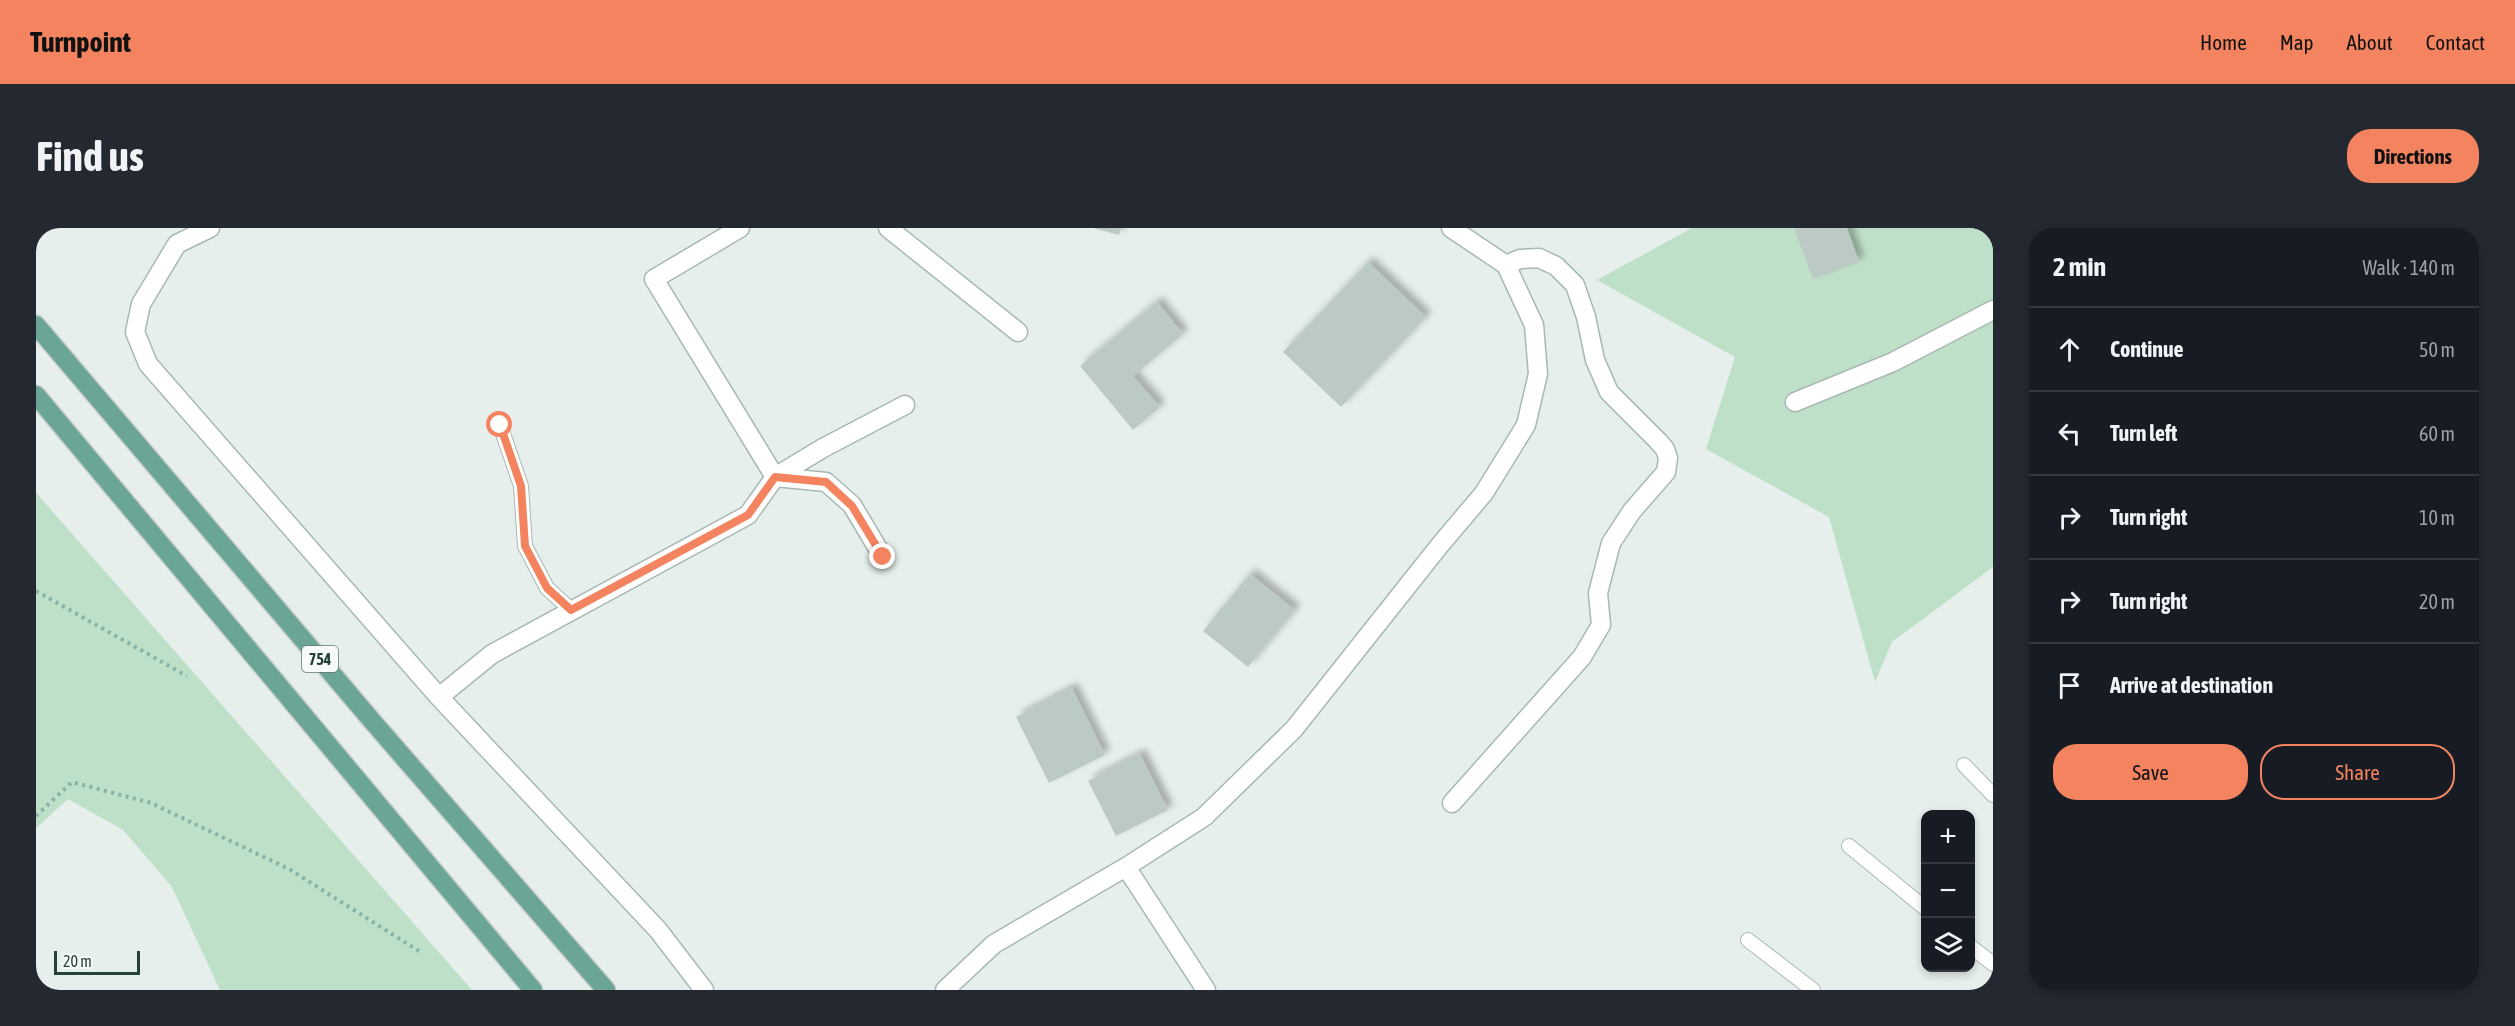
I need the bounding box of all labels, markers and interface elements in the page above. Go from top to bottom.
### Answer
text: Turnpoint [30,26,131,58]
text: Home [2200,30,2247,54]
text: Map [2280,30,2314,54]
text: About [2347,30,2393,54]
text: Contact [2426,30,2485,54]
button: Directions [2347,129,2479,183]
text: Find us [36,132,144,180]
text: 2 min [2053,252,2106,282]
text: Walk · 140 m [2363,256,2455,279]
icon: ahead [2053,333,2086,366]
text: Continue [2110,336,2184,362]
text: 50 m [2419,338,2455,361]
route start [486,411,512,437]
icon: left [2053,417,2086,450]
text: Turn left [2110,420,2177,446]
text: 60 m [2419,422,2455,445]
icon: right [2053,501,2086,534]
text: Turn right [2110,504,2187,530]
text: 10 m [2419,506,2455,529]
route end [869,543,895,569]
icon: right [2053,585,2086,618]
text: Turn right [2110,588,2187,614]
text: 20 m [2419,590,2455,613]
road number: 754 [302,646,338,672]
icon: arrive [2053,669,2086,702]
text: Arrive at destination [2110,672,2273,698]
button: Save [2053,744,2248,800]
button: Share [2260,744,2455,800]
map controls [1921,810,1975,972]
button: + [1921,810,1975,864]
button: − [1921,864,1975,918]
button: layers [1921,918,1975,972]
scale bar [54,948,140,976]
text: 20 m [63,952,92,970]

